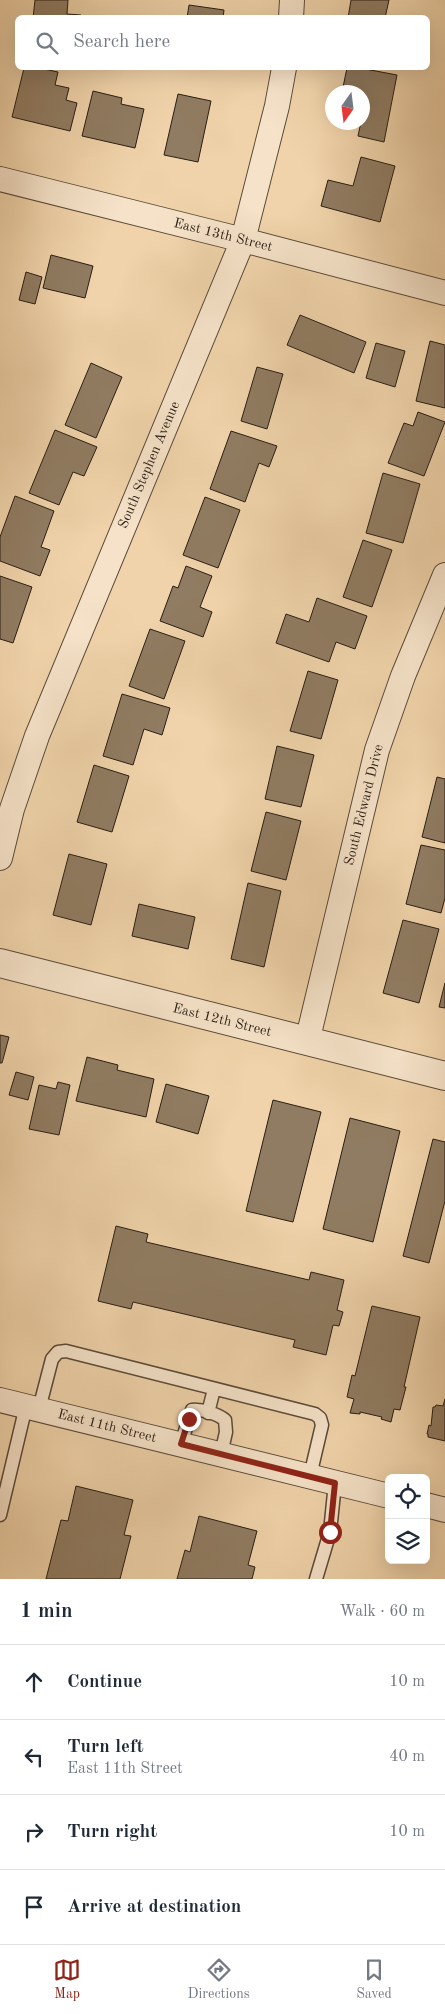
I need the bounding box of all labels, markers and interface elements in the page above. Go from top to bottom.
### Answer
search box [15,15,430,70]
icon: search [33,29,61,57]
text: Search here [73,33,170,52]
north arrow [325,85,370,130]
street label: East 13th Street [172,216,274,254]
street label: South Stephen Avenue [116,399,182,531]
street label: South Edward Drive [342,743,386,867]
street label: East 12th Street [171,1001,273,1039]
street label: East 11th Street [56,1407,158,1445]
route end [178,1408,201,1431]
map controls [385,1474,430,1564]
button: locate [385,1474,430,1519]
button: layers [385,1519,430,1564]
route start [319,1521,342,1544]
text: 1 min [20,1601,73,1622]
text: Walk · 60 m [339,1604,425,1620]
icon: ahead [20,1668,48,1696]
text: Continue [67,1673,142,1692]
text: 10 m [389,1674,425,1690]
text: Turn left [67,1738,144,1757]
icon: left [20,1743,48,1771]
text: 40 m [389,1749,425,1765]
text: East 11th Street [67,1761,183,1777]
icon: right [20,1818,48,1846]
text: Turn right [67,1823,157,1842]
text: 10 m [389,1824,425,1840]
icon: arrive [20,1893,48,1921]
text: Arrive at destination [67,1898,241,1917]
tab: Map [53,1956,81,2003]
tab: Directions [188,1956,250,2003]
tab: Saved [356,1956,392,2003]

